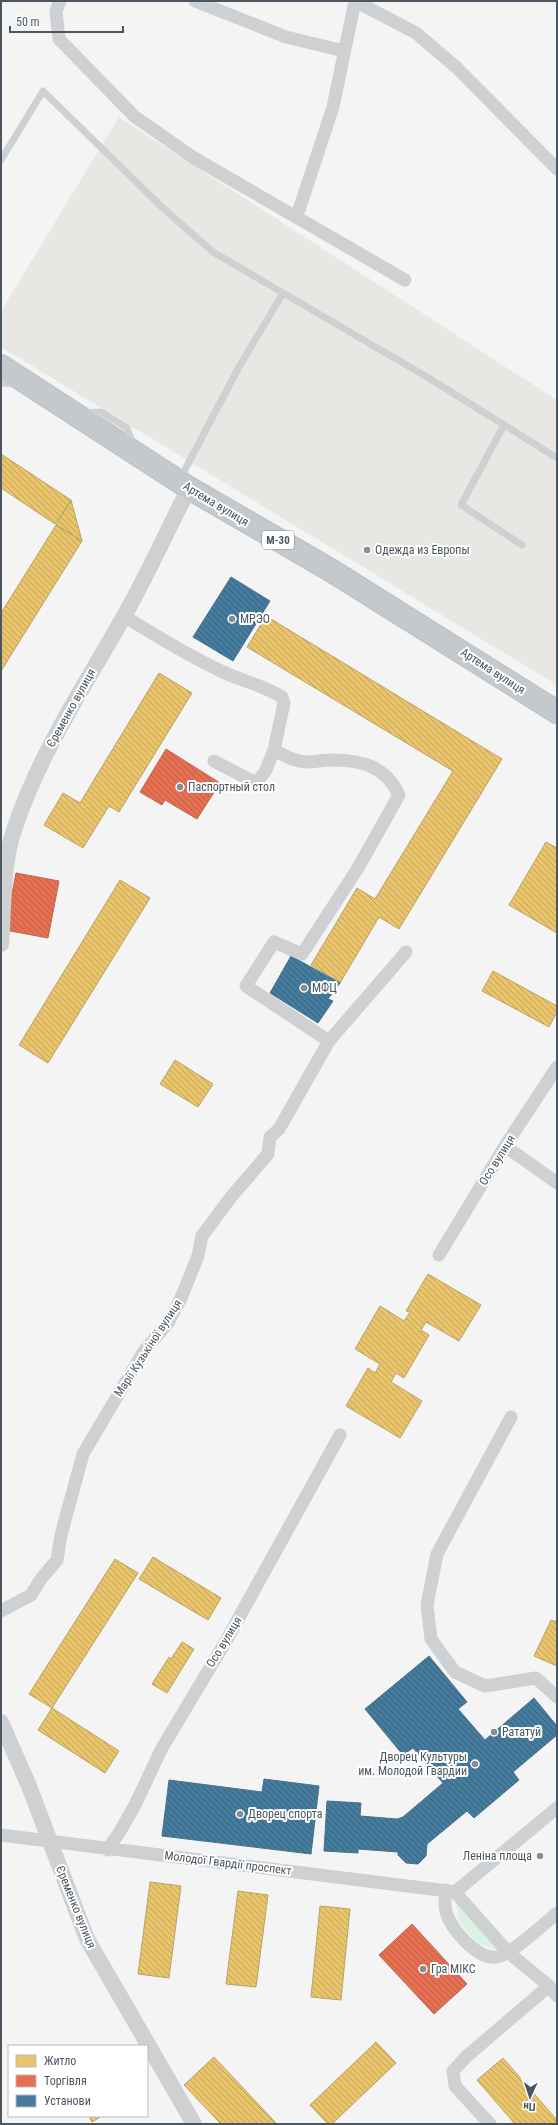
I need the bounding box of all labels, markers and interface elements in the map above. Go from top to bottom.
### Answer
scale bar [10,8,123,34]
text: 50 m [16,15,40,29]
street label: Артема вулиця [181,479,251,529]
road number: М-30 [262,531,294,549]
place label: Одежда из Европы [375,543,470,557]
marker: Одежда из Европы [362,545,372,555]
place label: МРЭО [240,612,270,626]
marker: МРЭО [227,614,237,624]
street label: Артема вулиця [458,645,528,697]
street label: Єременко вулиця [44,666,98,750]
place label: Паспортный стол [188,780,275,794]
marker: Паспортный стол [175,782,185,792]
place label: МФЦ [312,981,337,995]
marker: МФЦ [299,983,309,993]
street label: Осо вулиця [476,1132,518,1188]
street label: Марії Кузькіної вулиця [111,1297,185,1399]
street label: Осо вулиця [203,1614,245,1670]
place label: Рататуй [502,1725,541,1739]
marker: Рататуй [489,1727,499,1737]
place label: Дворец Культуры им. Молодой Гвардии [358,1750,467,1778]
marker: Дворец Культуры им. Молодой Гвардии [470,1759,480,1769]
place label: Дворец спорта [248,1807,323,1821]
marker: Дворец спорта [235,1809,245,1819]
street label: Молодої Гвардії проспект [164,1848,292,1878]
place label: Леніна площа [463,1849,532,1863]
marker: Леніна площа [535,1851,545,1861]
street label: Єременко вулиця [53,1864,99,1950]
place label: Гра МІКС [431,1962,476,1976]
marker: Гра МІКС [418,1964,428,1974]
legend [8,2045,148,2117]
text: Житло [44,2054,76,2068]
text: Торгівля [44,2074,87,2088]
north arrow [510,2077,550,2117]
text: Установи [44,2094,91,2108]
text: Пн [523,2100,536,2113]

